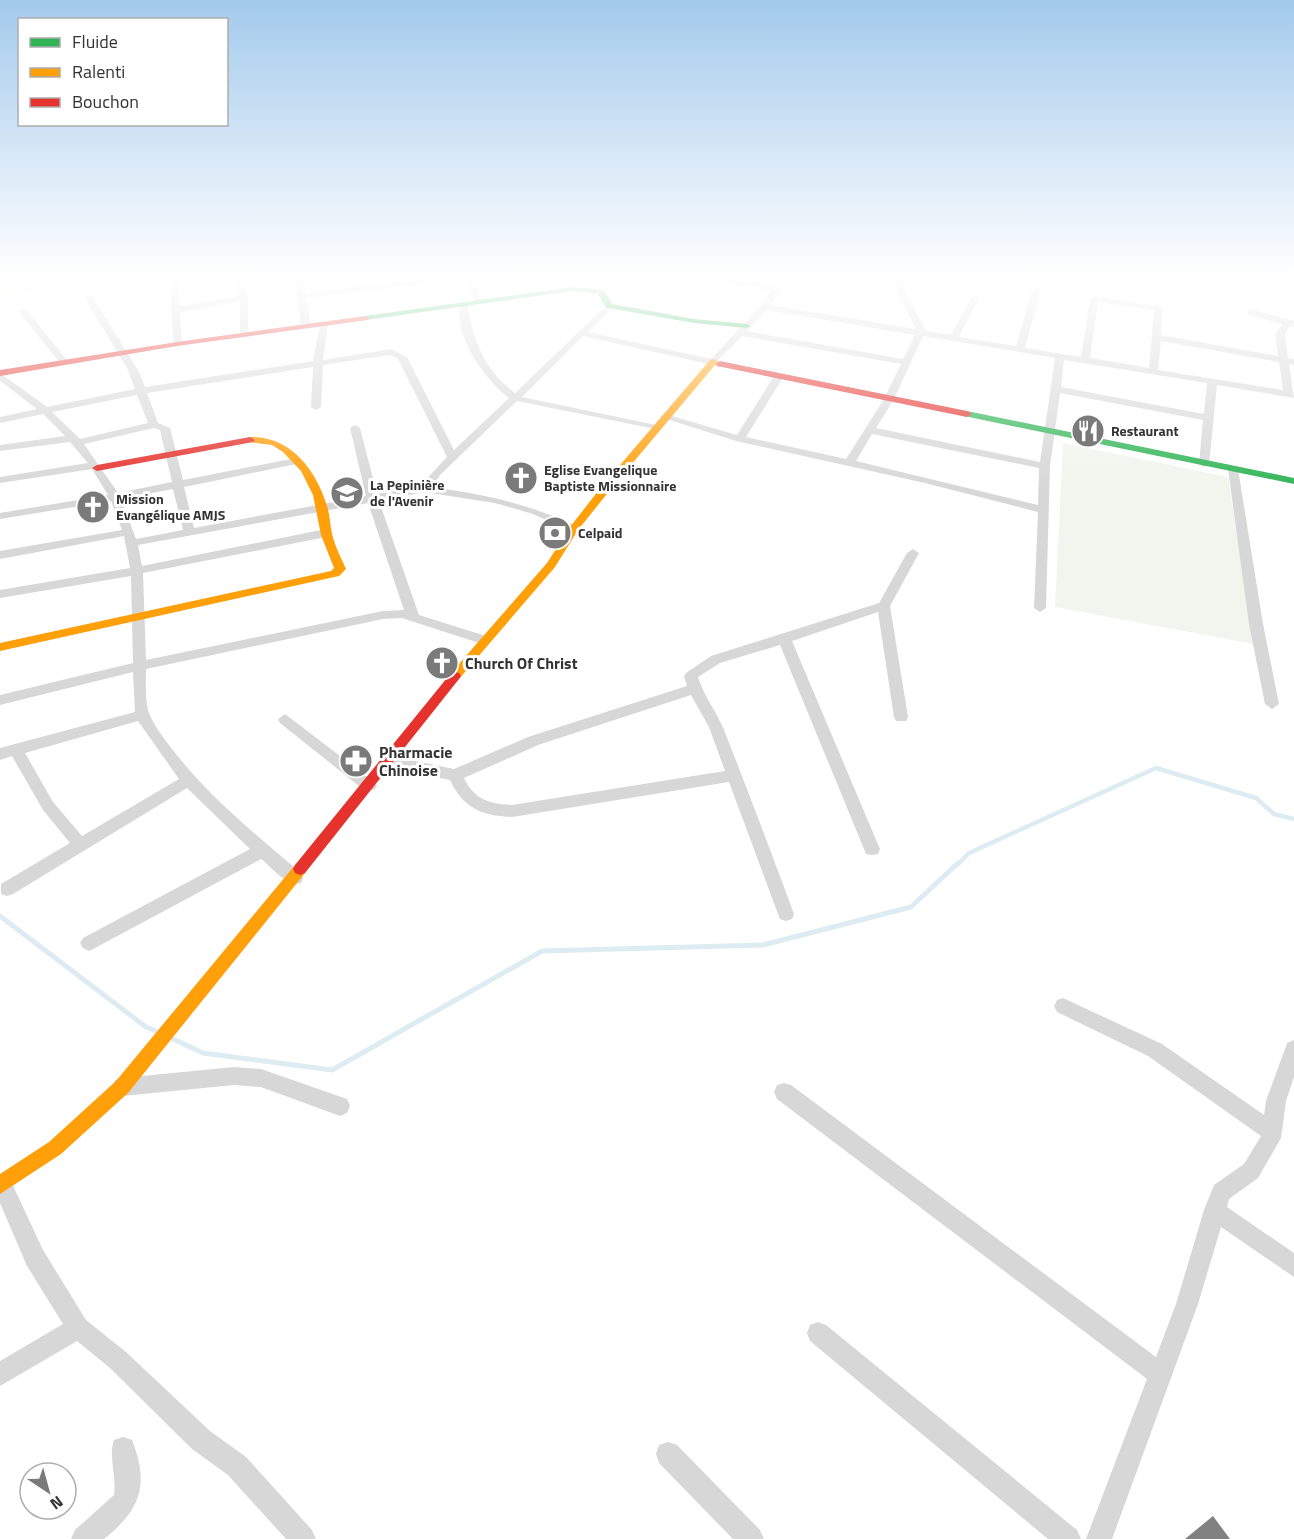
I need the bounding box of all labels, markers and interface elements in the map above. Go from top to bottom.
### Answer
legend [18,18,228,126]
text: Fluide [72,28,118,55]
text: Ralenti [72,58,125,85]
text: Bouchon [72,88,139,115]
restaurant icon: Restaurant [1070,413,1106,449]
place label: Restaurant [1111,420,1179,441]
place label: Eglise Evangelique Baptiste Missionnaire [544,459,676,496]
church icon: Eglise Evangelique Baptiste Missionnaire [503,460,539,496]
place label: La Pepinière de l'Avenir [370,474,444,511]
school or university icon: La Pepinière de l'Avenir [329,475,365,511]
place label: Mission Evangélique AMJS [116,488,226,525]
church icon: Mission Evangélique AMJS [75,489,111,525]
bank icon: Celpaid [537,515,573,551]
place label: Celpaid [578,522,622,543]
church icon: Church Of Christ [424,645,460,681]
place label: Church Of Christ [465,651,578,675]
place label: Pharmacie Chinoise [379,740,452,782]
pharmacy icon: Pharmacie Chinoise [338,743,374,779]
north arrow [18,1461,78,1521]
text: N [45,1490,68,1516]

